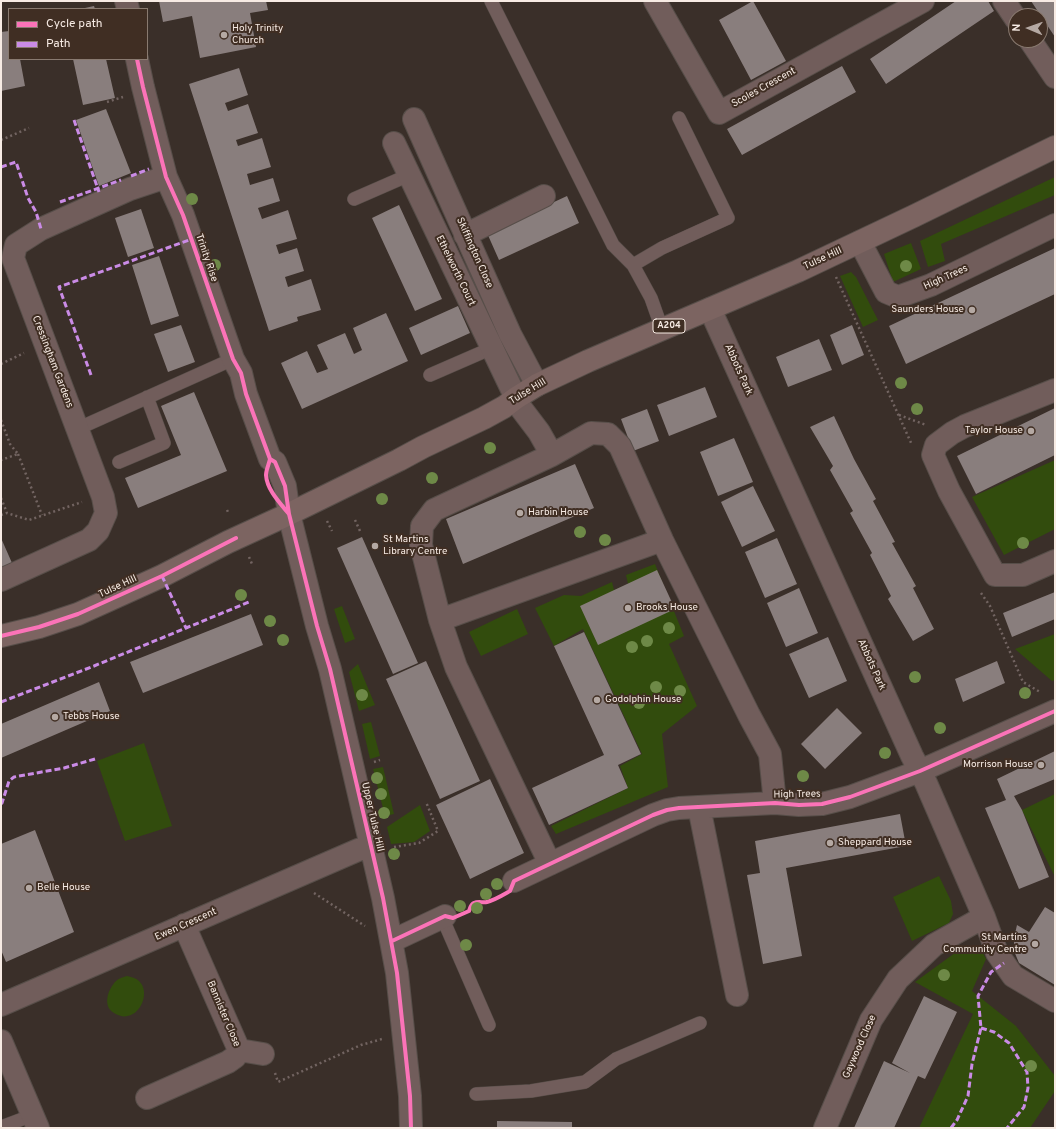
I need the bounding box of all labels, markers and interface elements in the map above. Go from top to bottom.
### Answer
legend [8,8,148,60]
north arrow [1008,8,1048,48]
text: Cycle path [46,16,103,32]
place label: Holy Trinity Church [232,23,283,46]
text: N [1010,23,1024,32]
marker: Holy Trinity Church [219,30,229,40]
text: Path [46,36,71,52]
street label: Scoles Crescent [730,65,798,111]
street label: Skiffington Close [453,216,495,290]
street label: Trinity Rise [192,232,220,284]
street label: Ethelworth Court [433,234,477,308]
street label: Tulse Hill [802,245,844,273]
street label: High Trees [922,263,970,293]
place label: Saunders House [891,304,964,316]
marker: Saunders House [967,305,977,315]
street label: Cressingham Gardens [29,314,75,410]
road number: A204 [653,319,685,333]
street label: Abbots Park [721,342,755,398]
street label: Tulse Hill [507,376,549,408]
place label: Taylor House [965,425,1023,437]
marker: Taylor House [1026,426,1036,436]
place label: Harbin House [528,507,588,519]
marker: Harbin House [515,508,525,518]
place label: St Martins Library Centre [383,534,447,558]
marker: St Martins Library Centre [370,541,380,551]
street label: Tulse Hill [97,573,139,601]
place label: Brooks House [636,602,698,614]
marker: Brooks House [623,603,633,613]
street label: Abbots Park [854,637,888,693]
place label: Godolphin House [605,694,681,706]
marker: Godolphin House [592,695,602,705]
place label: Tebbs House [63,711,120,723]
marker: Tebbs House [50,712,60,722]
place label: Morrison House [963,759,1033,771]
marker: Morrison House [1036,760,1046,770]
street label: Upper Tulse Hill [358,781,386,853]
street label: High Trees [773,789,821,801]
place label: Sheppard House [838,837,912,849]
marker: Sheppard House [825,838,835,848]
place label: Belle House [37,882,90,894]
marker: Belle House [24,883,34,893]
street label: Ewen Crescent [153,906,219,944]
place label: St Martins Community Centre [943,932,1027,956]
marker: St Martins Community Centre [1030,939,1040,949]
street label: Bannister Close [204,979,242,1049]
street label: Gaywood Close [841,1013,879,1081]

